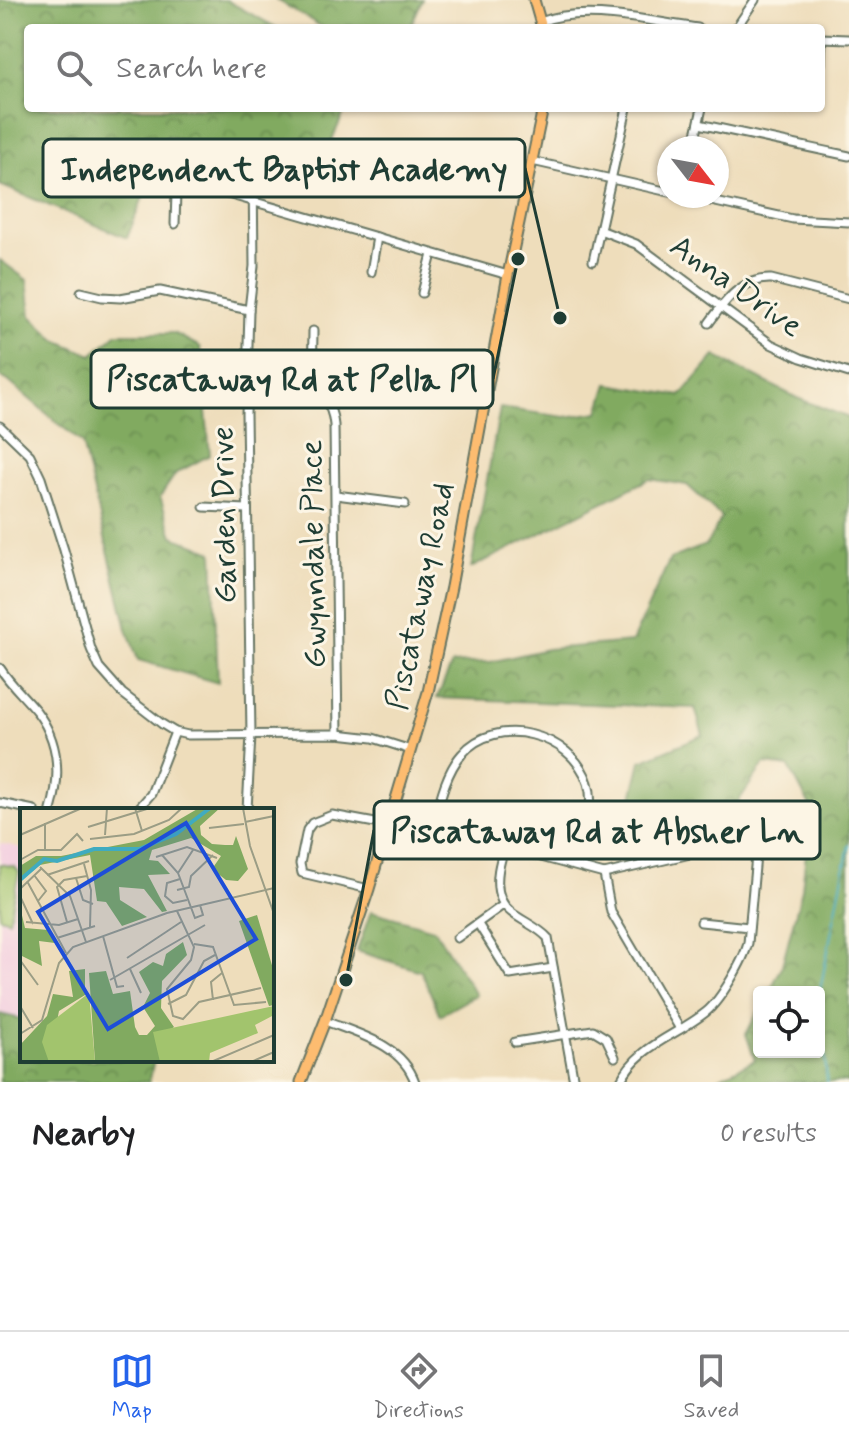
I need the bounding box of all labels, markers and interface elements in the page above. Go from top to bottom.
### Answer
search box [24,24,825,112]
icon: search [52,46,96,90]
text: Search here [116,49,267,88]
north arrow [657,136,729,208]
callout: Independent Baptist Academy [43,139,525,197]
text: Independent Baptist Academy [60,148,508,193]
street label: Anna Drive [661,226,811,348]
callout: Piscataway Rd at Pella Pl [91,350,493,408]
text: Piscataway Rd at Pella Pl [106,358,478,403]
street label: Garden Drive [202,426,248,604]
street label: Gwynndale Place [291,439,337,669]
street label: Piscataway Road [376,479,466,714]
callout: Piscataway Rd at Absher Ln [374,801,820,859]
inset map [20,808,274,1062]
text: Piscataway Rd at Absher Ln [390,810,804,855]
map controls [753,986,825,1058]
button: locate [753,986,825,1058]
text: Nearby [32,1112,136,1157]
text: 0 results [720,1117,817,1151]
tab: Map [110,1349,154,1425]
tab: Directions [373,1349,464,1425]
tab: Saved [684,1349,739,1425]

